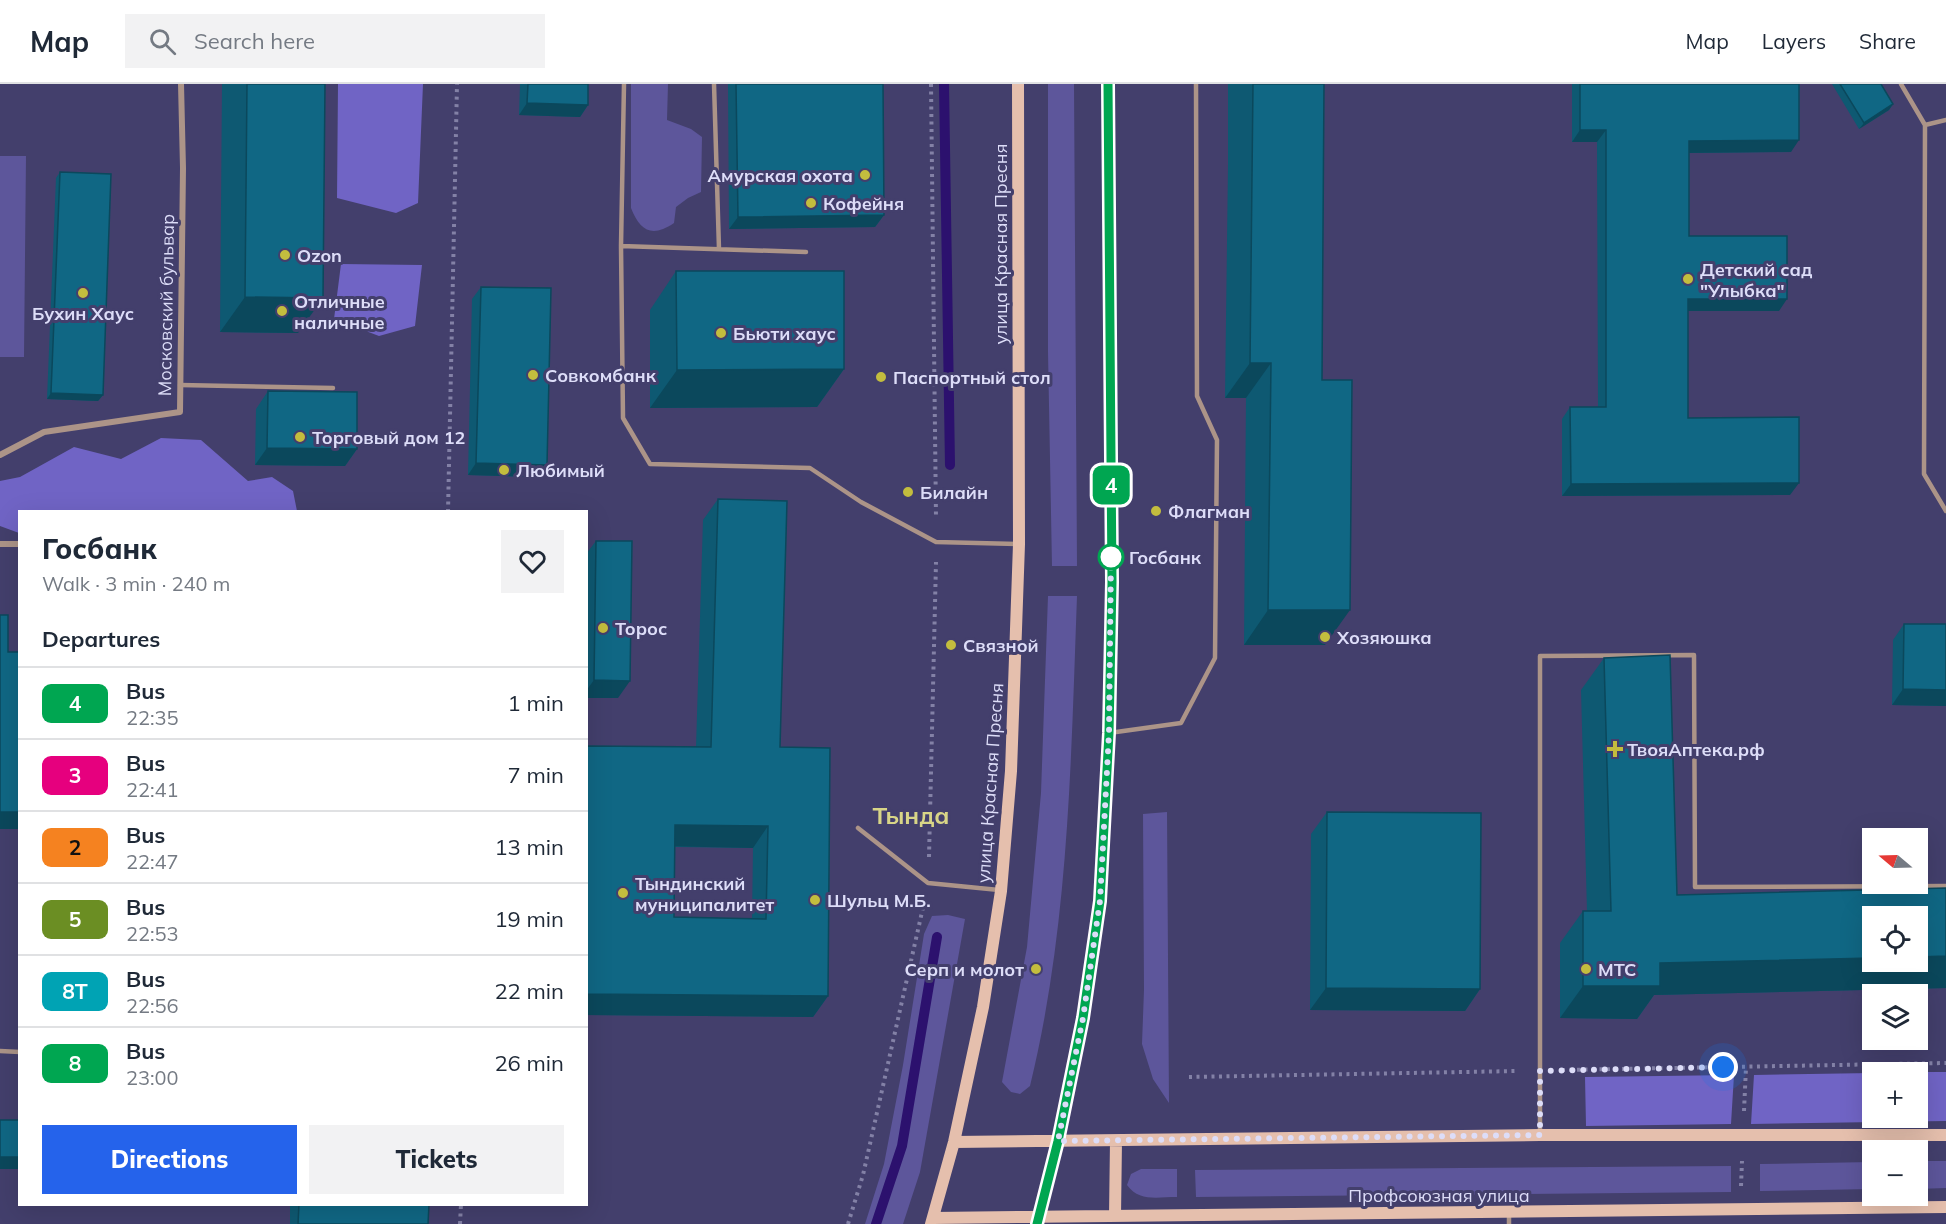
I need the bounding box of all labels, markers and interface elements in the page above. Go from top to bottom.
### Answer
search box [125,14,545,68]
text: Map [30,24,89,59]
icon: search [146,25,179,58]
text: Search here [194,27,315,55]
text: Map [1686,28,1729,54]
text: Layers [1762,28,1826,54]
text: Share [1859,28,1916,54]
street label: улица Красная Пресня [989,144,1012,344]
place label: Амурская охота [708,164,853,187]
marker: Амурская охота [858,168,872,182]
place label: Кофейня [823,192,904,215]
marker: Кофейня [804,196,818,210]
street label: Московский бульвар [153,214,179,396]
place label: Ozon [297,244,342,267]
marker: Ozon [278,248,292,262]
place label: Детский сад "Улыбка" [1700,258,1813,302]
marker: Детский сад "Улыбка" [1681,272,1695,286]
marker: Бухин Хаус [76,286,90,300]
place label: Отличные наличные [294,290,385,334]
place label: Бухин Хаус [32,302,134,325]
marker: Отличные наличные [275,304,289,318]
place label: Бьюти хаус [733,322,836,345]
marker: Бьюти хаус [714,326,728,340]
place label: Совкомбанк [545,364,657,387]
place label: Паспортный стол [893,366,1051,389]
marker: Совкомбанк [526,368,540,382]
marker: Паспортный стол [874,370,888,384]
place label: Торговый дом 12 [312,426,465,449]
marker: Торговый дом 12 [293,430,307,444]
place label: Любимый [516,459,605,482]
marker: Любимый [497,463,511,477]
line badge: 4 [1092,466,1130,504]
text: 4 [1105,472,1117,498]
place label: Билайн [920,481,988,504]
marker: Билайн [901,485,915,499]
place label: Флагман [1168,500,1250,523]
marker: Флагман [1149,504,1163,518]
button: heart [501,530,564,593]
text: Госбанк [42,531,157,566]
marker: Госбанк [1098,544,1124,570]
place label: Госбанк [1129,546,1202,569]
text: Walk · 3 min · 240 m [42,571,230,596]
place label: Торос [615,617,667,640]
marker: Торос [596,621,610,635]
text: Departures [42,625,160,653]
place label: Хозяюшка [1336,626,1432,649]
marker: Хозяюшка [1318,630,1332,644]
place label: Связной [963,634,1039,657]
marker: Связной [944,638,958,652]
text: Bus [126,677,165,705]
street label: улица Красная Пресня [972,682,1008,884]
text: 1 min [508,689,564,717]
text: 4 [69,690,81,716]
text: 22:35 [126,705,179,730]
place label: ТвояАптека.рф [1627,738,1765,761]
marker: ТвояАптека.рф [1608,742,1622,756]
text: Bus [126,749,165,777]
text: 7 min [508,761,564,789]
text: 3 [69,762,81,788]
text: 22:41 [126,777,179,802]
district label: Тында [872,800,950,830]
text: Bus [126,821,165,849]
north arrow [1862,828,1928,894]
map controls [1862,828,1928,1206]
text: 13 min [494,833,564,861]
text: 2 [69,834,81,860]
text: 22:47 [126,849,179,874]
place label: Тындинский муниципалитет [635,872,775,916]
marker: Тындинский муниципалитет [616,886,630,900]
place label: Шульц М.Б. [827,889,931,912]
text: Bus [126,893,165,921]
marker: Шульц М.Б. [808,893,822,907]
text: 19 min [494,905,564,933]
text: 5 [69,906,81,932]
button: locate [1862,906,1928,972]
text: 22:53 [126,921,179,946]
place label: Серп и молот [904,958,1024,981]
place label: МТС [1598,958,1636,981]
marker: Серп и молот [1029,962,1043,976]
marker: МТС [1579,962,1593,976]
text: Bus [126,965,165,993]
text: 22 min [494,977,564,1005]
text: 8Т [62,978,88,1004]
button: layers [1862,984,1928,1050]
text: 22:56 [126,993,179,1018]
text: Bus [126,1037,165,1065]
text: 26 min [494,1049,564,1077]
text: 8 [69,1050,81,1076]
your location [1708,1052,1738,1082]
button: + [1862,1062,1928,1128]
text: 23:00 [126,1065,179,1090]
button: Directions [42,1125,297,1194]
button: Tickets [309,1125,564,1194]
button: − [1862,1140,1928,1206]
street label: Профсоюзная улица [1348,1184,1530,1207]

